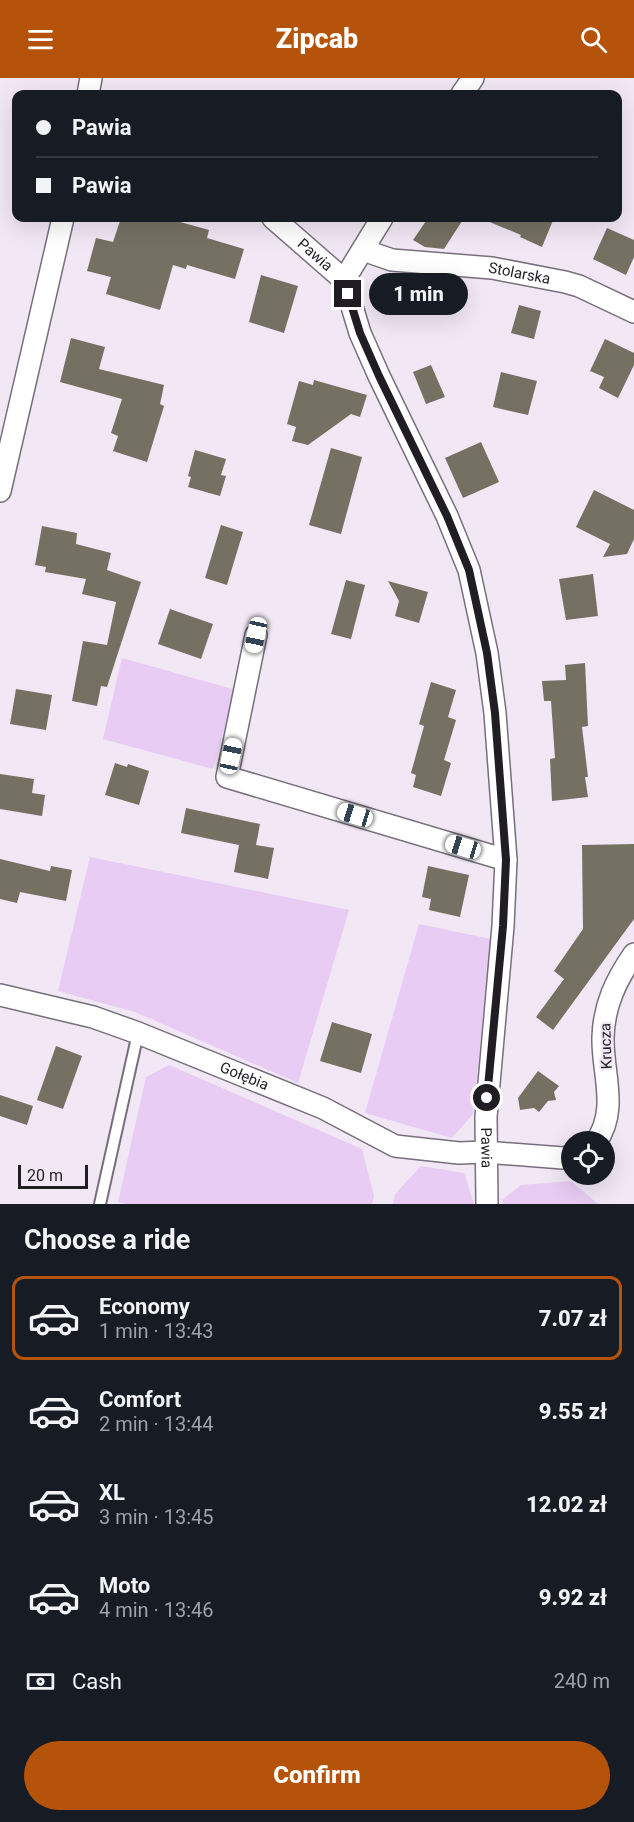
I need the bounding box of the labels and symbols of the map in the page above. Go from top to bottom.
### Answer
street label: Pawia [294,235,336,275]
street label: Stolarska [487,259,552,288]
callout: 1 min [369,273,468,315]
route end [334,280,361,307]
car [243,616,269,654]
car [218,737,244,775]
car [335,801,375,829]
car [443,833,483,861]
street label: Krucza [596,1023,616,1069]
street label: Gołębia [217,1058,271,1094]
route start [473,1084,500,1111]
street label: Pawia [477,1127,496,1168]
scale bar [18,1162,88,1190]

